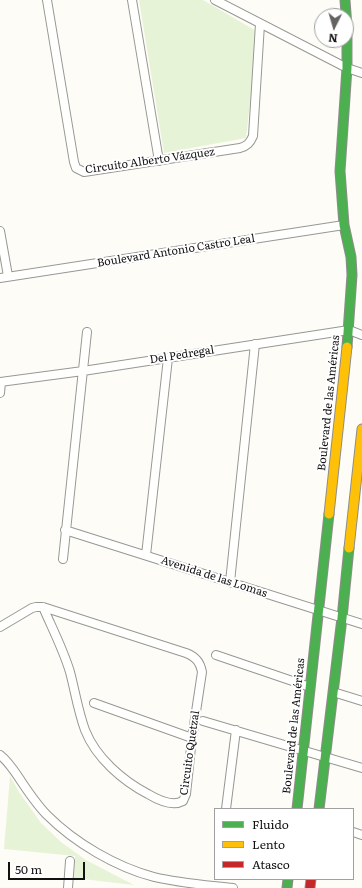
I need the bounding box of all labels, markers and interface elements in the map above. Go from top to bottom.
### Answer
north arrow [314,8,354,48]
text: N [328,31,338,47]
street label: Circuito Alberto Vázquez [84,145,216,177]
street label: Boulevard Antonio Castro Leal [96,232,256,270]
street label: Boulevard de las Américas [315,335,343,471]
street label: Del Pedregal [149,343,215,367]
street label: Avenida de las Lomas [159,554,269,600]
street label: Boulevard de las Américas [280,658,308,794]
street label: Circuito Quetzal [178,710,202,796]
legend [214,808,354,880]
text: Fluido [252,815,289,833]
text: Lento [252,835,285,853]
scale bar [10,854,87,880]
text: Atasco [252,855,290,873]
text: 50 m [15,860,42,878]

